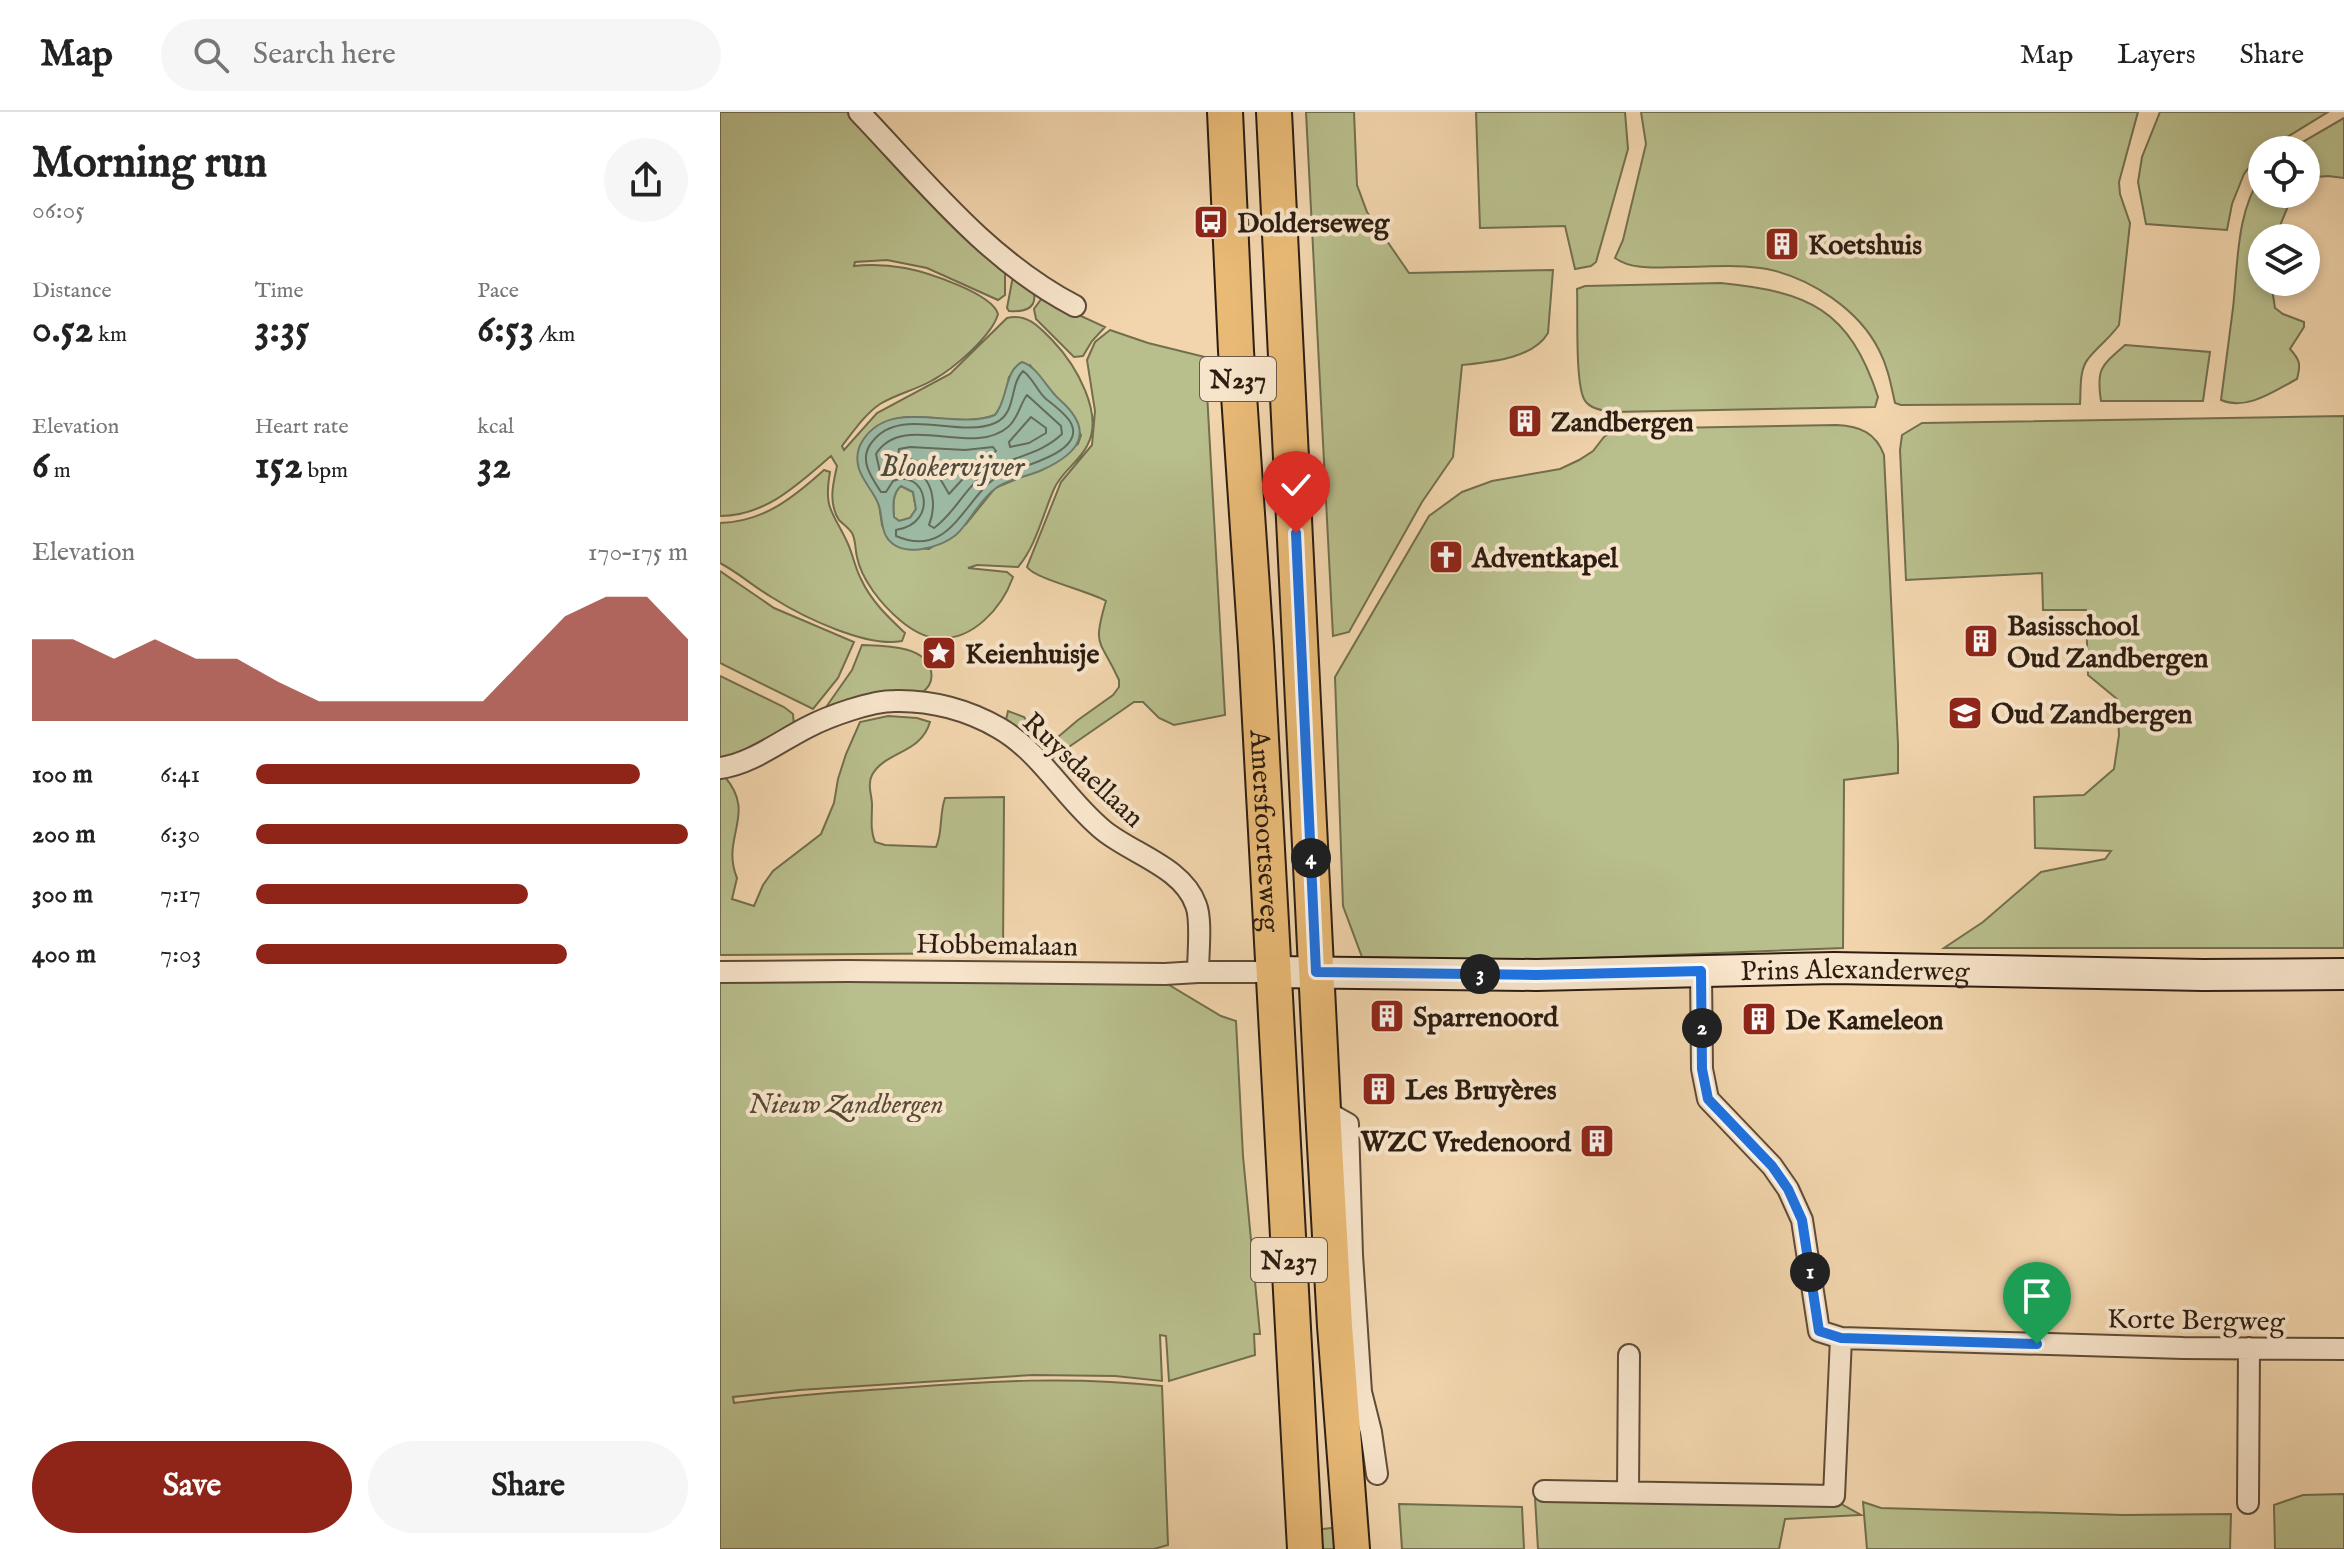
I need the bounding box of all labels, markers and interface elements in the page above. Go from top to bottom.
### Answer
search box [161,19,721,91]
text: Map [40,31,113,79]
icon: search [189,33,233,77]
text: Search here [253,36,396,74]
text: Map [2020,38,2073,73]
text: Layers [2117,38,2196,73]
text: Share [2240,38,2304,73]
text: Morning run [32,136,267,192]
map controls [2248,136,2320,296]
button: locate [2248,136,2320,208]
button: share [604,138,688,222]
text: 06:05 [32,194,85,227]
bus stop icon: Dolderseweg [1192,203,1230,241]
place label: Dolderseweg [1237,207,1390,242]
button: layers [2248,224,2320,296]
building icon: Koetshuis [1763,225,1801,263]
place label: Koetshuis [1808,229,1922,264]
text: Distance [32,277,112,305]
text: Time [255,277,304,305]
text: Pace [477,277,519,305]
text: 0.52 [32,305,93,356]
text: 3:35 [255,305,310,356]
text: 6:53 [477,305,534,356]
text: km [93,321,127,349]
text: /km [534,321,575,349]
road number: N237 [1200,357,1276,401]
building icon: Zandbergen [1506,402,1544,440]
place label: Zandbergen [1551,406,1694,441]
text: Elevation [32,413,119,441]
text: Heart rate [255,413,349,441]
text: kcal [477,413,514,441]
text: 6 [32,441,49,492]
text: 152 [255,441,303,492]
text: 32 [477,441,511,492]
water label: Blookervijver [880,449,1026,487]
pin [1262,451,1330,533]
text: m [49,457,71,485]
text: bpm [303,457,348,485]
icon: check [1274,463,1318,507]
text: Elevation [32,536,135,569]
text: 170–175 m [588,536,688,569]
church icon: Adventkapel [1427,538,1465,576]
place label: Adventkapel [1471,542,1619,577]
place label: Basisschool Oud Zandbergen [2007,610,2208,677]
building icon: Basisschool Oud Zandbergen [1962,622,2000,660]
place icon: Keienhuisje [920,634,958,672]
place label: Keienhuisje [965,638,1099,673]
school or university icon: Oud Zandbergen [1946,694,1984,732]
place label: Oud Zandbergen [1991,698,2192,733]
street label: Ruysdaellaan [1014,706,1150,836]
street label: Amersfoortseweg [1240,728,1286,934]
text: 100 m [32,758,93,791]
text: 6:41 [160,758,200,791]
text: 200 m [32,818,96,851]
text: 6:30 [160,818,200,851]
pin: 4 [1291,838,1331,878]
text: 4 [1306,844,1316,872]
text: 300 m [32,878,93,911]
text: 7:17 [160,878,201,911]
street label: Hobbemalaan [916,928,1078,965]
text: 400 m [32,938,96,971]
text: 7:03 [160,938,202,971]
street label: Prins Alexanderweg [1740,953,1971,991]
pin: 3 [1460,954,1500,994]
text: 3 [1476,960,1484,988]
building icon: Sparrenoord [1368,997,1406,1035]
building icon: De Kameleon [1740,1000,1778,1038]
place label: Sparrenoord [1413,1001,1559,1036]
place label: De Kameleon [1785,1004,1944,1039]
pin: 2 [1682,1008,1722,1048]
text: 2 [1697,1014,1707,1042]
building icon: Les Bruyères [1360,1070,1398,1108]
place label: Les Bruyères [1405,1074,1557,1109]
park label: Nieuw Zandbergen [748,1088,944,1123]
building icon: WZC Vredenoord [1578,1122,1616,1160]
place label: WZC Vredenoord [1360,1126,1572,1161]
road number: N237 [1251,1238,1327,1282]
pin: 1 [1790,1252,1830,1292]
text: 1 [1806,1258,1814,1286]
pin [2003,1262,2071,1344]
icon: arrive [2015,1274,2059,1318]
street label: Korte Bergweg [2107,1302,2286,1341]
button: Save [32,1441,352,1533]
button: Share [368,1441,688,1533]

